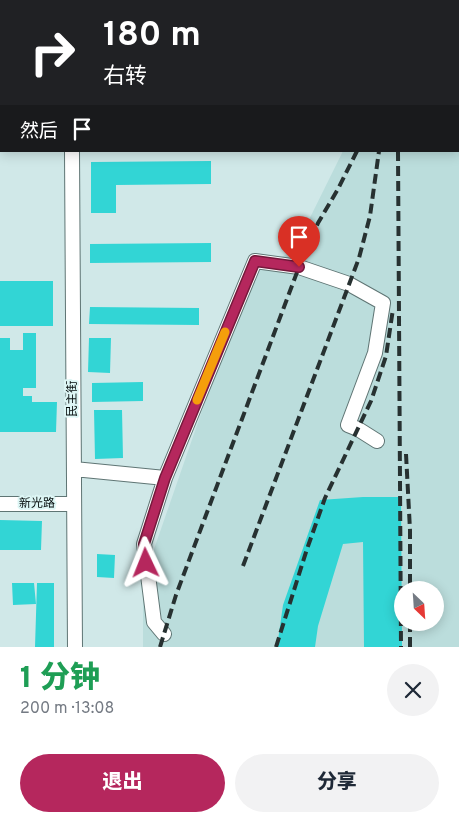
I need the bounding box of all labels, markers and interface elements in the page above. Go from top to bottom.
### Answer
text: 180 m [103,14,201,58]
icon: right [20,20,85,85]
text: 右转 [103,64,147,91]
icon: arrive [68,115,96,143]
text: 然后 [20,120,58,144]
pin [278,216,320,267]
icon: arrive [285,223,313,251]
street label: 民主街 [65,381,81,417]
street label: 新光路 [19,496,55,512]
position arrow [119,536,171,588]
north arrow [394,581,444,631]
map controls [394,581,444,631]
text: 1 分钟 [20,661,100,698]
button: close [387,664,439,716]
text: 200 m · 13:08 [20,699,114,719]
button: 退出 [20,754,225,812]
button: 分享 [235,754,439,812]

